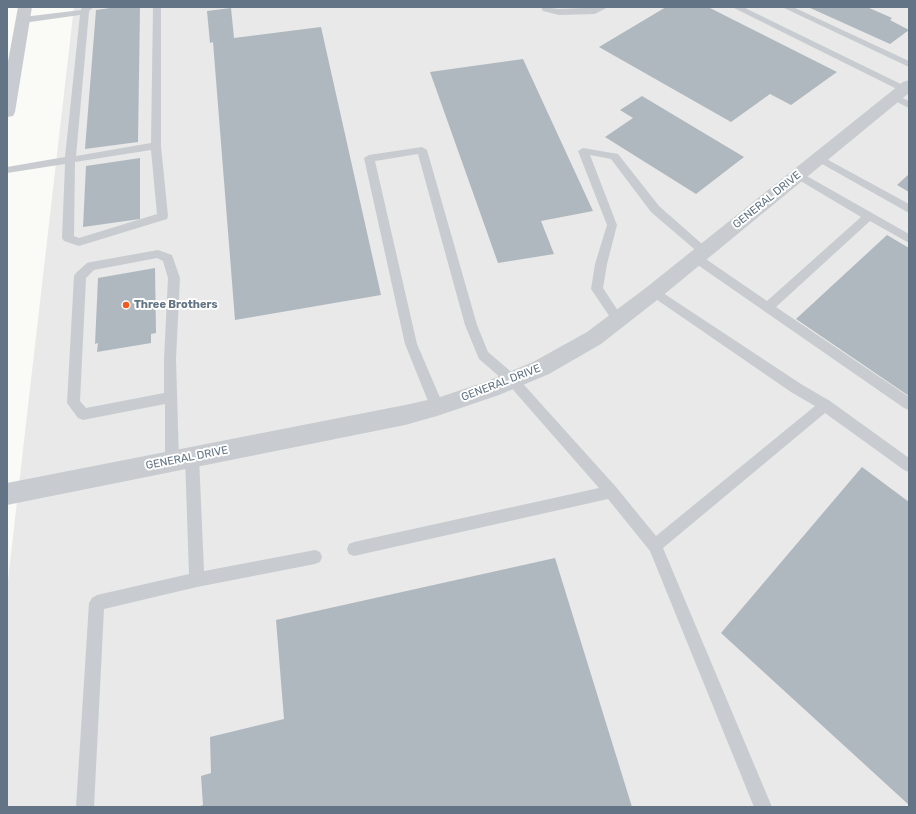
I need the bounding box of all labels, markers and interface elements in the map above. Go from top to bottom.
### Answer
street label: GENERAL DRIVE [730,169,804,231]
place label: Three Brothers [134,298,218,312]
marker: Three Brothers [121,300,131,310]
street label: GENERAL DRIVE [460,362,542,404]
street label: GENERAL DRIVE [145,444,229,472]

